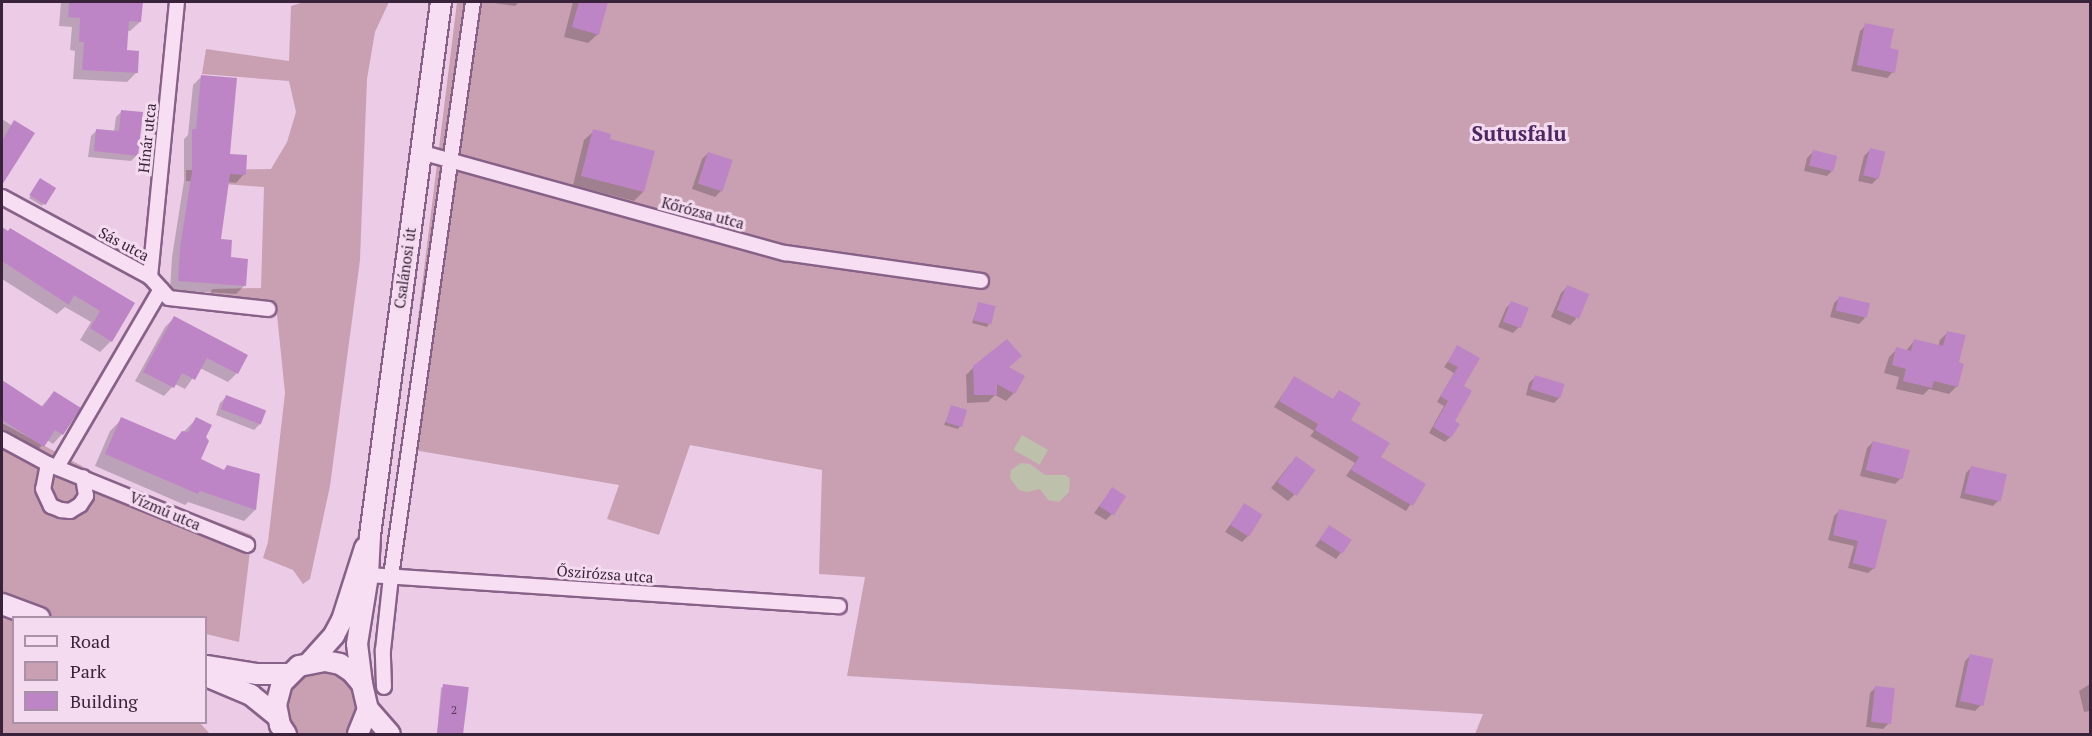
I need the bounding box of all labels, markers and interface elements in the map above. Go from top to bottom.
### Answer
street label: Hínár utca [134,102,160,174]
district label: Sutusfalu [1471,120,1567,146]
street label: Kőrózsa utca [660,193,746,233]
street label: Sás utca [96,223,152,265]
street label: Csalánosi út [390,226,420,310]
street label: Vízmű utca [127,488,203,534]
street label: Őszirózsa utca [556,562,654,586]
legend [12,616,207,724]
text: Road [70,629,110,653]
text: Park [70,659,106,683]
text: Building [70,689,138,713]
house number: 2 [451,703,457,717]

